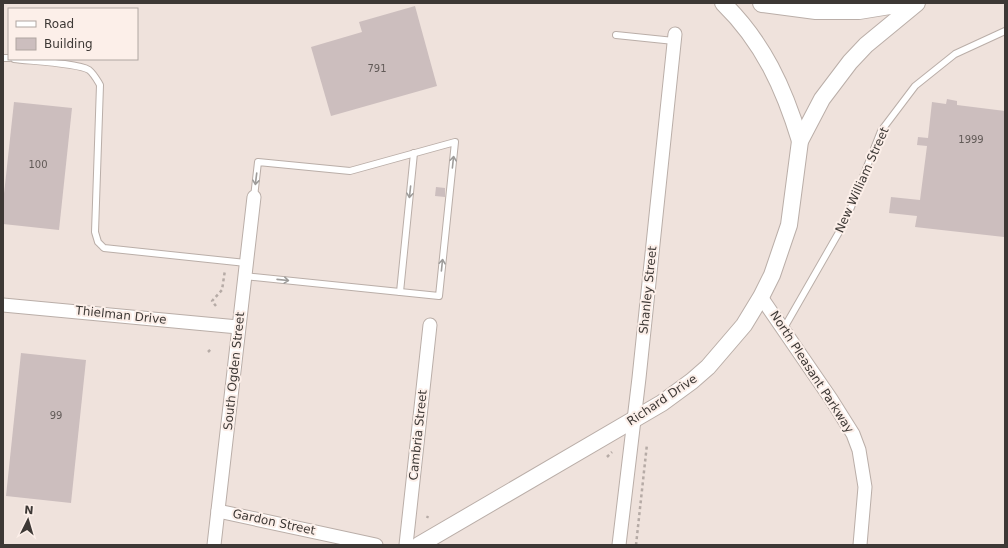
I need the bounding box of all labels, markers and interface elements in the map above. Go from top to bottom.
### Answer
legend [8,8,138,60]
text: Road [44,17,74,31]
text: Building [44,37,93,51]
house number: 791 [367,63,387,74]
street label: New William Street [832,125,892,235]
house number: 1999 [958,134,984,145]
one-way arrow [449,156,456,169]
house number: 100 [28,159,48,170]
one-way arrow [252,173,260,186]
one-way arrow [407,185,414,198]
street label: Shanley Street [636,245,660,335]
one-way arrow [438,259,446,272]
one-way arrow [276,276,289,284]
street label: Thielman Drive [74,303,167,327]
street label: North Pleasant Parkway [767,308,857,436]
street label: South Ogden Street [221,311,247,431]
street label: Richard Drive [624,371,700,429]
street label: Cambria Street [406,389,430,481]
house number: 99 [50,410,62,421]
north arrow [8,500,48,540]
text: N [24,504,34,517]
street label: Gardon Street [231,506,317,538]

